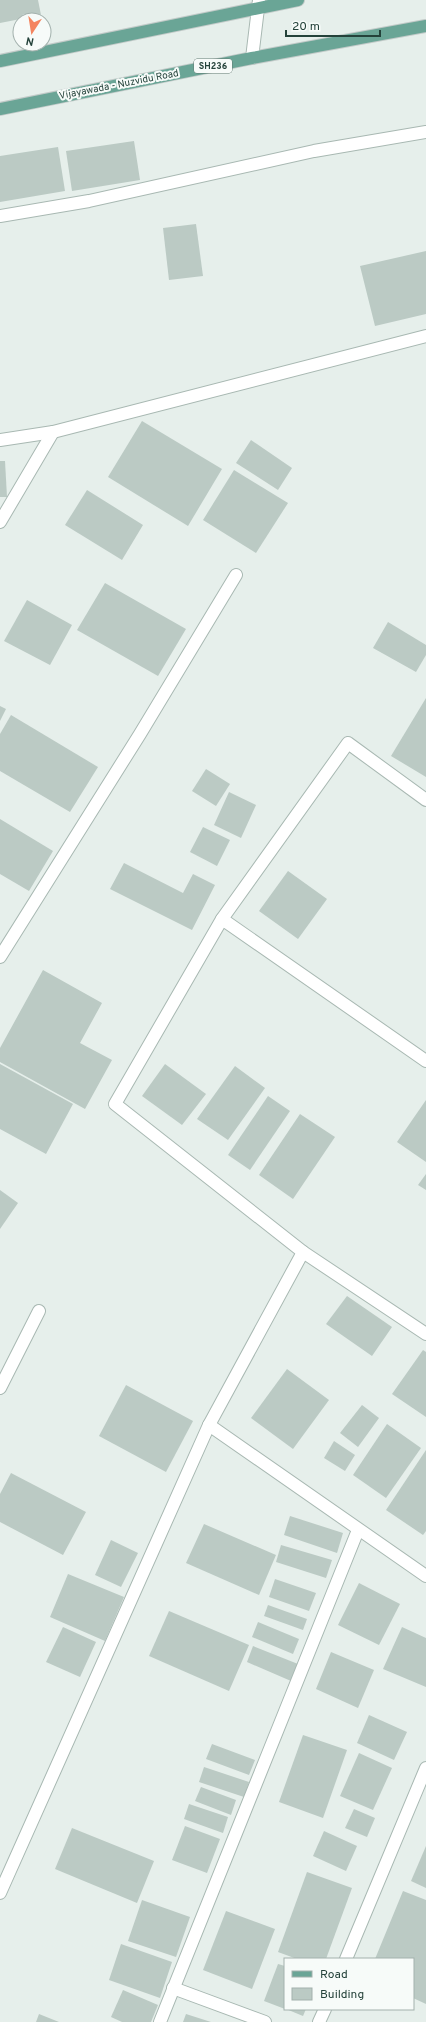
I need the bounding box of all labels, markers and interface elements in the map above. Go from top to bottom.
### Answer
north arrow [12,12,52,52]
scale bar [286,12,380,38]
text: 20 m [292,19,320,35]
text: N [25,33,35,48]
road number: SH236 [194,59,232,73]
street label: Vijayawada - Nuzvidu Road [58,67,180,103]
legend [284,1958,414,2010]
text: Road [320,1967,348,1983]
text: Building [320,1987,364,2003]

